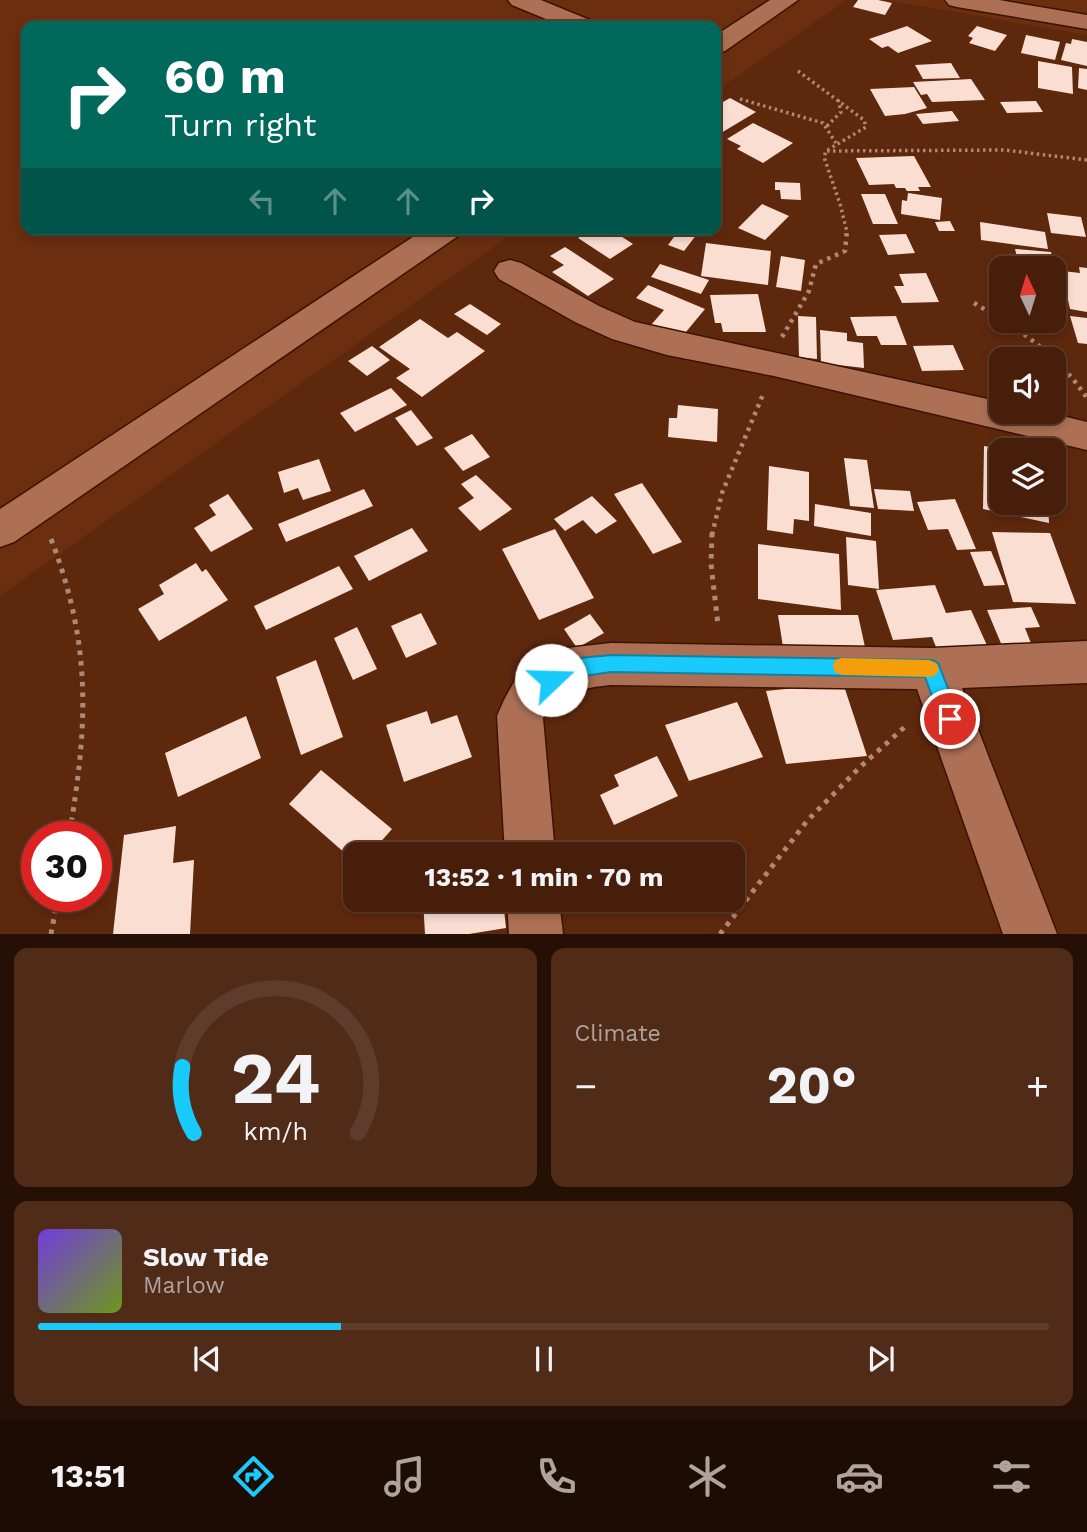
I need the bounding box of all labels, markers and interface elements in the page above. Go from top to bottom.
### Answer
text: 60 m [164,47,286,105]
icon: right [49,49,140,140]
text: Turn right [164,106,316,144]
icon: left [243,182,281,220]
icon: ahead [316,182,354,220]
icon: ahead [389,182,427,220]
icon: right [462,182,500,220]
north arrow [989,256,1066,332]
map controls [989,256,1066,515]
button: sound [989,347,1066,424]
button: layers [989,438,1066,515]
position arrow [514,643,588,717]
pin [920,689,980,749]
icon: arrive [931,700,969,738]
speed limit sign: 30 [21,821,112,912]
text: 13:52 · 1 min · 70 m [425,862,663,892]
text: Climate [575,1020,661,1047]
text: 24 [230,1036,320,1122]
text: 20° [767,1055,857,1116]
text: − [575,1064,597,1108]
text: + [1026,1064,1049,1108]
text: km/h [243,1117,307,1146]
text: Slow Tide [143,1242,269,1272]
text: Marlow [143,1272,225,1299]
icon: previous [188,1340,226,1378]
icon: pause [525,1340,563,1378]
icon: next [862,1340,900,1378]
icon: directions [229,1452,278,1501]
icon: music [380,1452,429,1501]
icon: phone [532,1452,581,1501]
icon: climate [683,1452,732,1501]
icon: car [835,1452,884,1501]
icon: filters [987,1452,1036,1501]
text: 13:51 [51,1457,126,1495]

